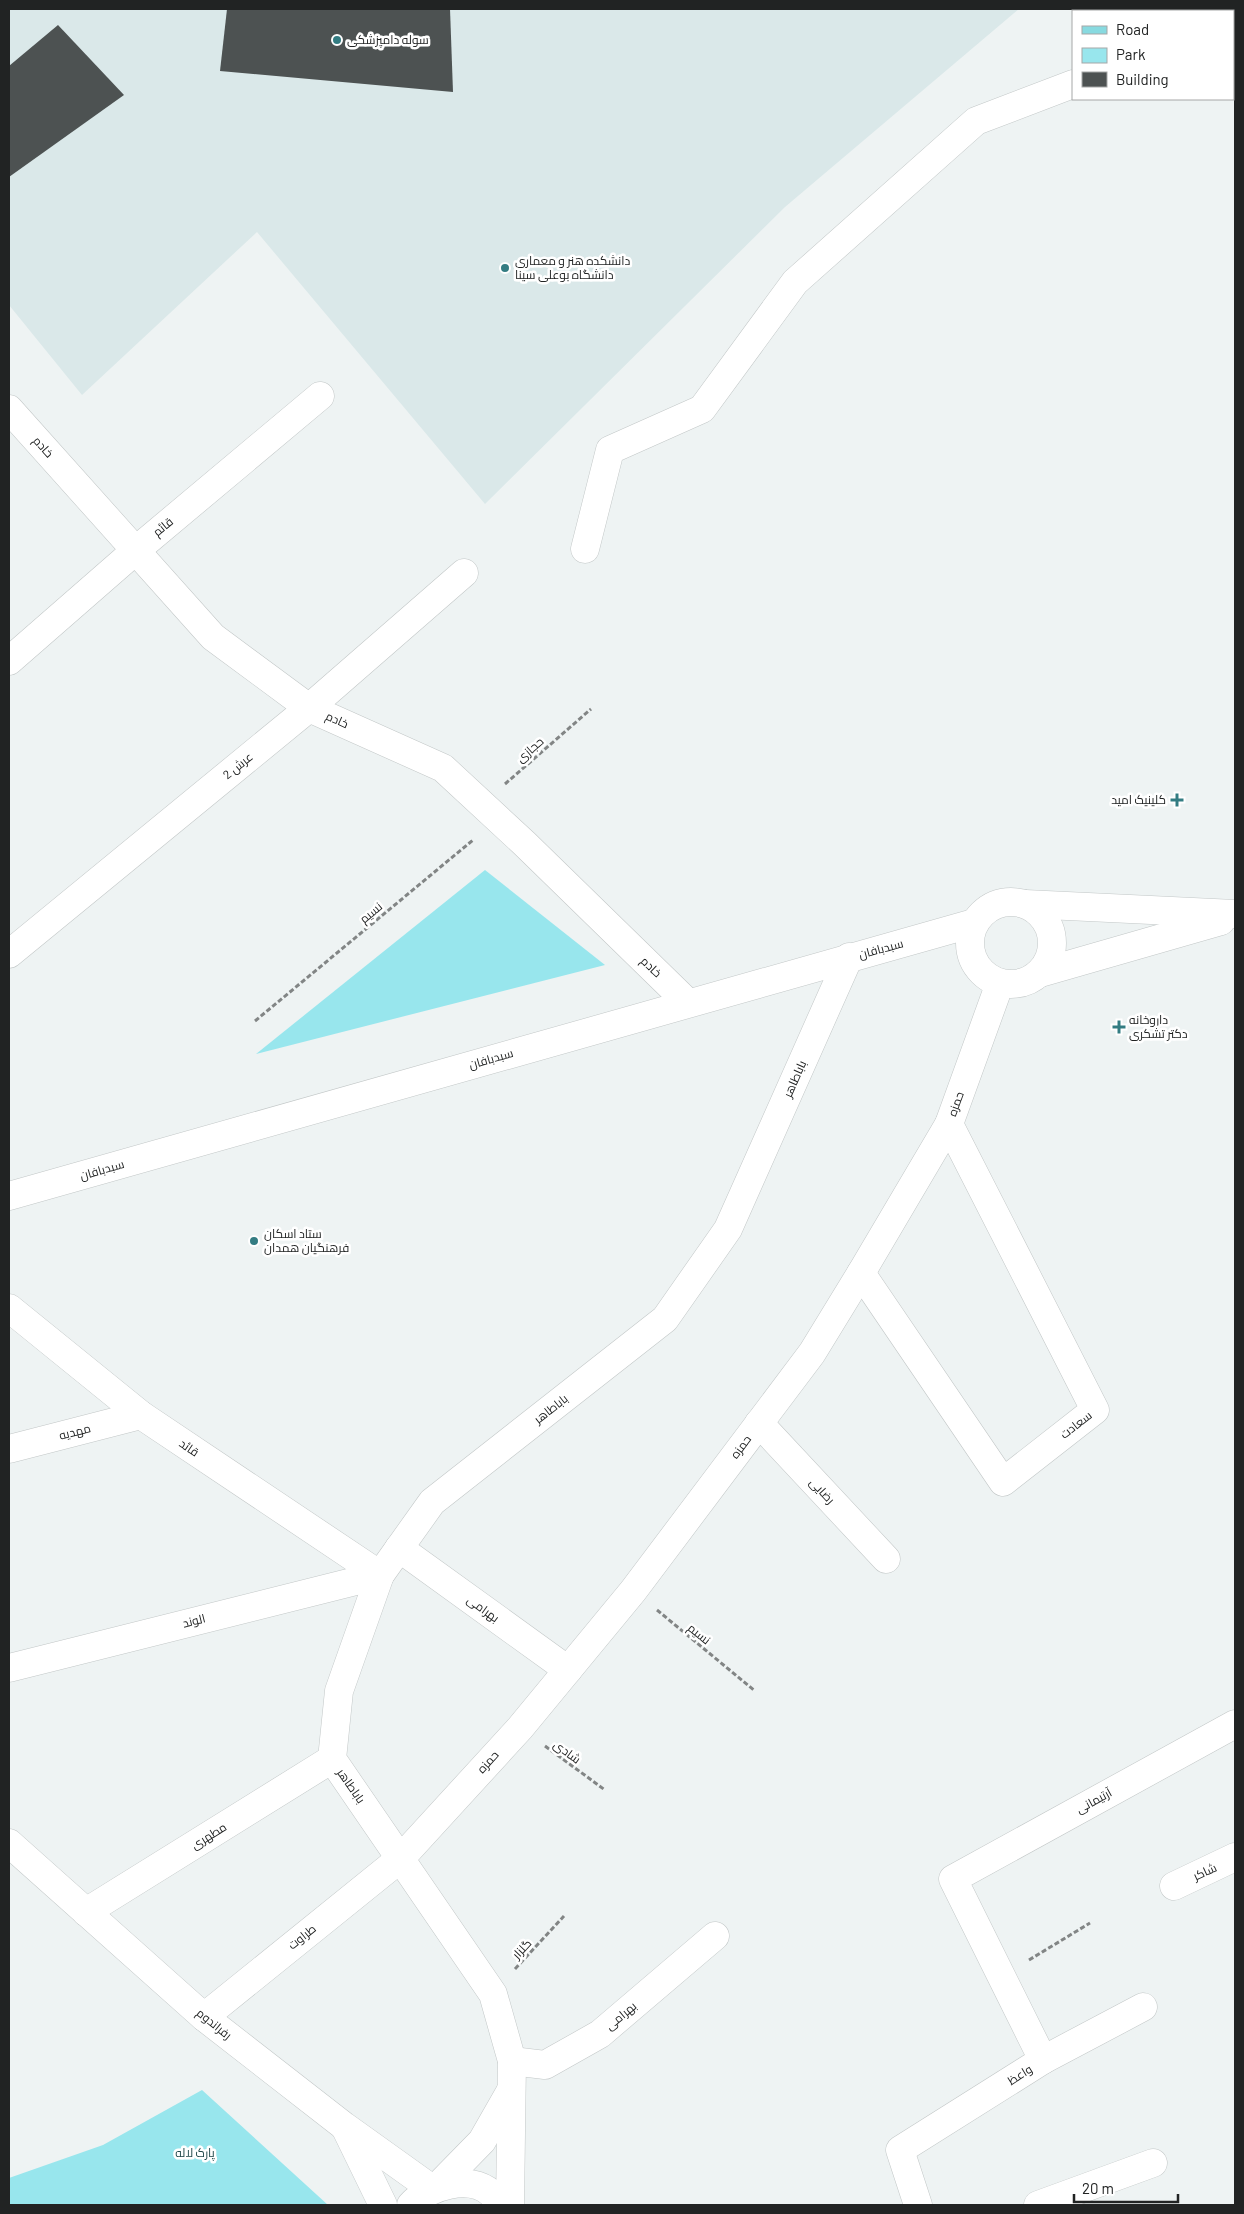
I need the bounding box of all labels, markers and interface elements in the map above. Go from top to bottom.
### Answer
legend [1072,10,1234,100]
text: Road [1116,20,1149,38]
place label: سوله دامپزشکی [347,32,429,49]
marker: سوله دامپزشکی [331,34,343,46]
text: Park [1116,45,1146,63]
text: Building [1116,70,1169,88]
place label: دانشکده هنر و معماری دانشگاه بوعلی سینا [515,253,630,282]
marker: دانشکده هنر و معماری دانشگاه بوعلی سینا [499,262,511,274]
street label: خادم [29,433,57,461]
street label: قائم [149,514,177,540]
street label: خادم [323,708,351,732]
street label: حجازی [513,734,546,766]
street label: عرش 2 [220,749,256,782]
place label: کلینیک امید [1111,792,1166,807]
marker: کلینیک امید [1170,793,1184,807]
street label: نسیم [356,899,386,927]
street label: سبدبافان [857,935,905,962]
street label: خادم [637,953,665,981]
place label: داروخانه دکتر تشکری [1129,1012,1188,1041]
marker: داروخانه دکتر تشکری [1113,1021,1125,1033]
street label: سبدبافان [467,1045,515,1072]
street label: باباطاهر [779,1058,809,1101]
street label: حمزه [944,1089,967,1118]
street label: سبدبافان [78,1156,126,1183]
place label: ستاد اسکان فرهنگیان همدان [264,1226,349,1255]
marker: ستاد اسکان فرهنگیان همدان [248,1235,260,1247]
street label: باباطاهر [530,1391,571,1427]
street label: سعادت [1057,1407,1094,1441]
street label: مهدیه [57,1420,92,1443]
street label: حمزه [727,1432,754,1461]
street label: قائد [177,1436,202,1459]
street label: رضایی [807,1474,838,1507]
street label: بهرامی [464,1592,502,1625]
street label: الوند [181,1610,207,1631]
street label: نسیم [684,1620,714,1648]
street label: شادی [551,1737,584,1767]
street label: حمزه [474,1747,502,1776]
street label: باباطاهر [333,1765,369,1806]
street label: آرتیمانی [1073,1784,1115,1816]
street label: مطهری [188,1819,229,1852]
street label: شاکر [1190,1860,1219,1884]
street label: طراوت [285,1921,319,1952]
street label: گلزار [508,1936,535,1962]
street label: بهرامی [602,1998,639,2033]
street label: رفراندوم [193,2005,235,2043]
street label: واعظ [1005,2061,1035,2088]
park label: پارک لاله [175,2145,216,2162]
scale bar [1074,2172,1178,2204]
text: 20 m [1082,2179,1114,2197]

